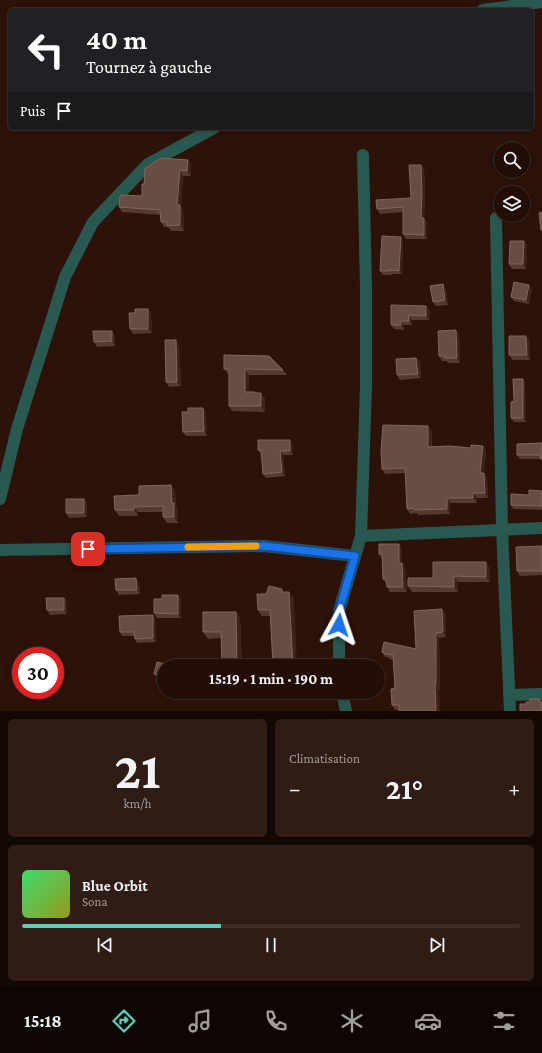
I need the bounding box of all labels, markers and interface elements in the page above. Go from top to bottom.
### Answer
icon: left [20,24,72,76]
text: 40 m [86,24,147,55]
text: Tournez à gauche [86,57,212,77]
icon: arrive [53,100,75,122]
text: Puis [20,103,45,119]
map controls [494,142,530,222]
button: search [494,142,530,178]
button: layers [494,186,530,222]
pin [71,532,105,566]
icon: arrive [77,538,99,560]
position arrow [318,604,360,646]
speed limit sign: 30 [12,647,64,699]
text: 15:19 · 1 min · 190 m [209,671,333,687]
text: 21 [115,741,160,799]
text: Climatisation [289,751,360,766]
text: 21° [386,772,423,805]
text: − [289,776,301,801]
text: + [508,776,520,801]
text: km/h [123,796,152,811]
text: Blue Orbit [82,878,148,894]
text: Sona [82,894,108,909]
icon: previous [94,934,116,956]
icon: pause [260,934,282,956]
icon: next [426,934,448,956]
icon: directions [110,1007,138,1035]
icon: music [186,1007,214,1035]
icon: phone [262,1007,290,1035]
icon: climate [338,1007,366,1035]
icon: car [414,1007,442,1035]
icon: filters [490,1007,518,1035]
text: 15:18 [24,1011,62,1031]

